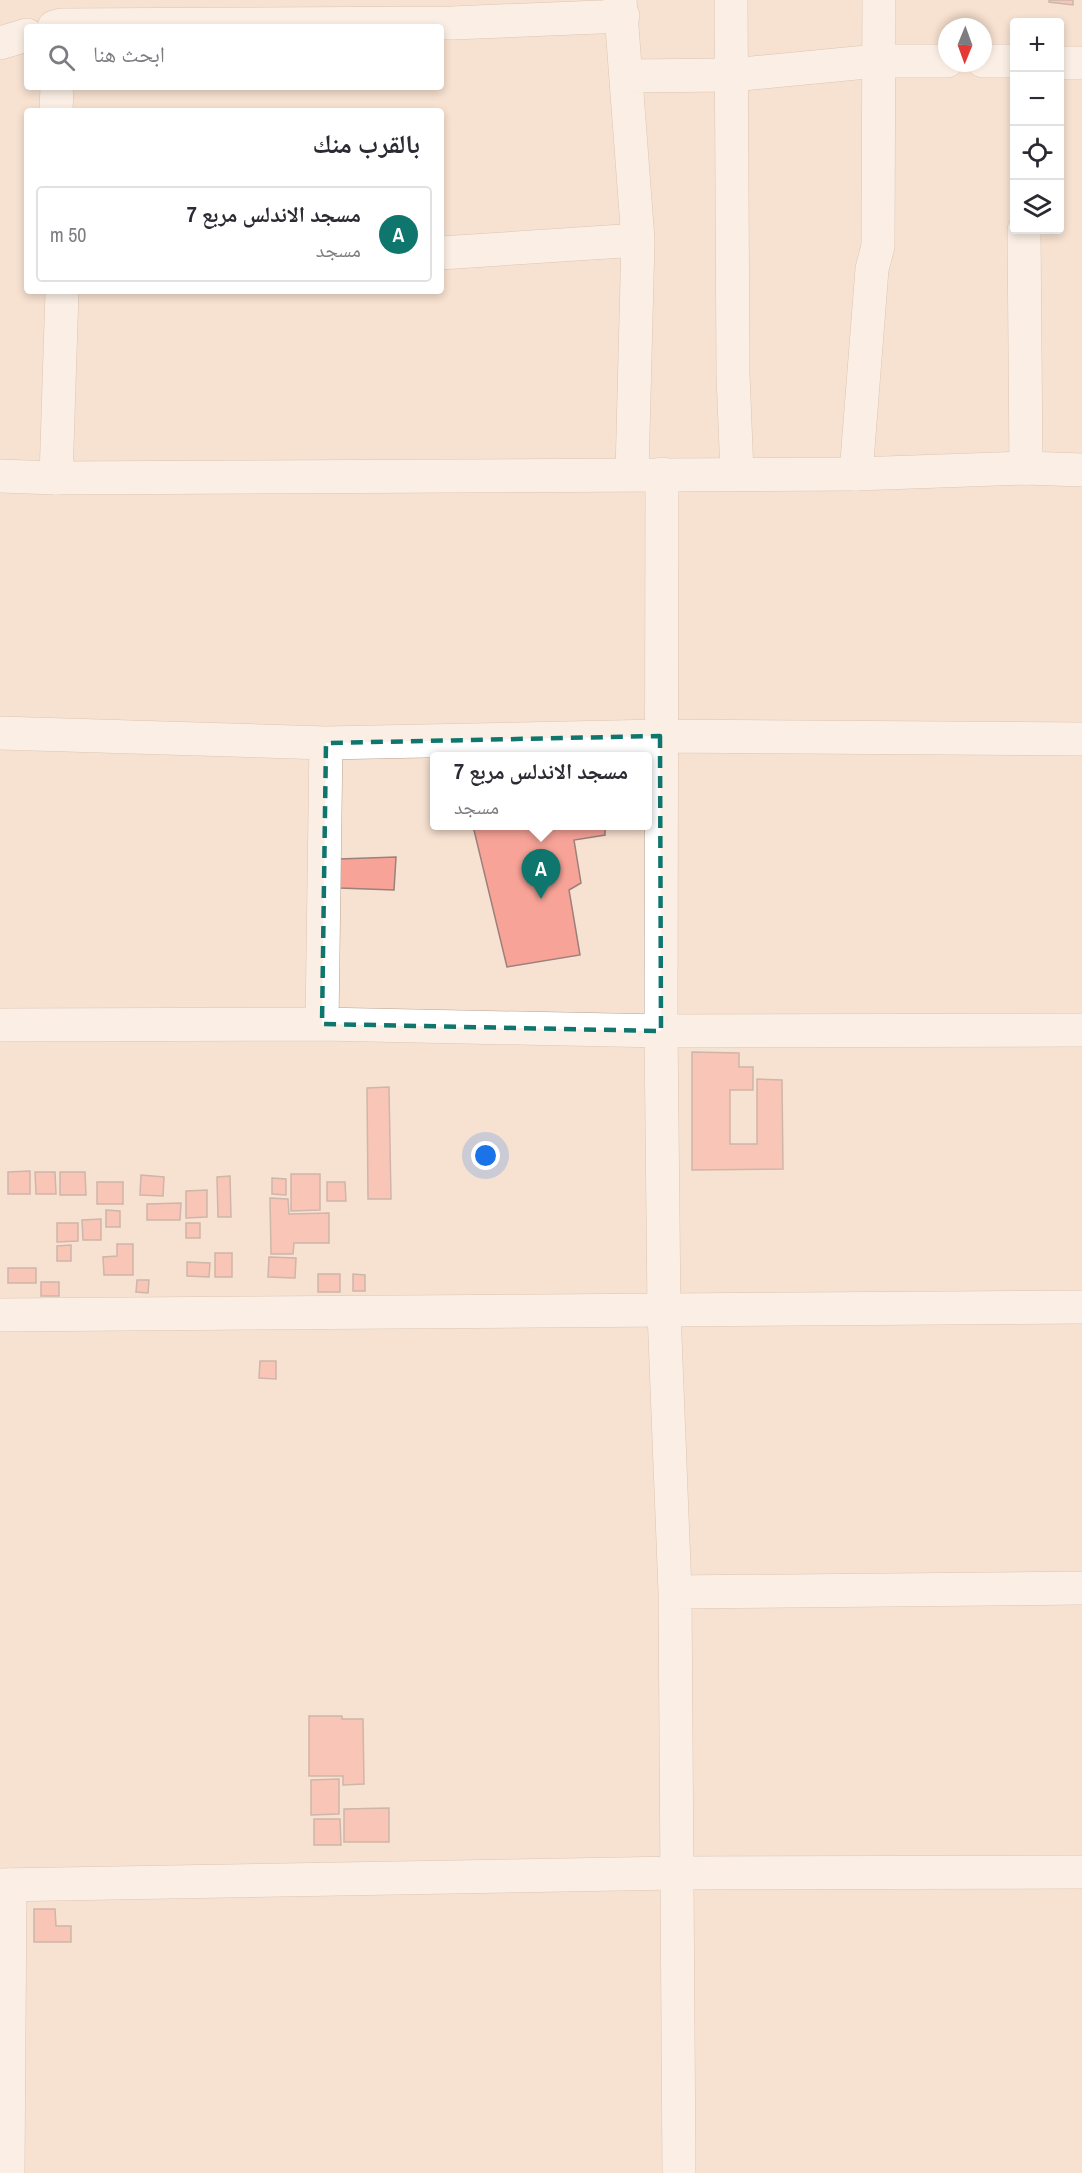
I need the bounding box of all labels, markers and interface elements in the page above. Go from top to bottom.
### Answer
north arrow [938,18,992,72]
map controls [1010,18,1064,234]
button: + [1010,18,1064,72]
search box [24,24,444,90]
text: ابحث هنا [93,39,165,69]
icon: search [45,41,78,74]
button: − [1010,72,1064,126]
text: بالقرب منك [313,126,420,161]
button: locate [1010,126,1064,180]
button: layers [1010,180,1064,234]
text: مسجد الاندلس مربع 7 [187,199,361,229]
text: 50 m [50,221,86,248]
text: A [393,221,404,248]
text: مسجد [316,236,361,263]
popup [430,752,652,830]
text: مسجد الاندلس مربع 7 [454,756,628,786]
text: مسجد [454,793,499,820]
pin: A [522,850,560,899]
your location [471,1141,500,1170]

